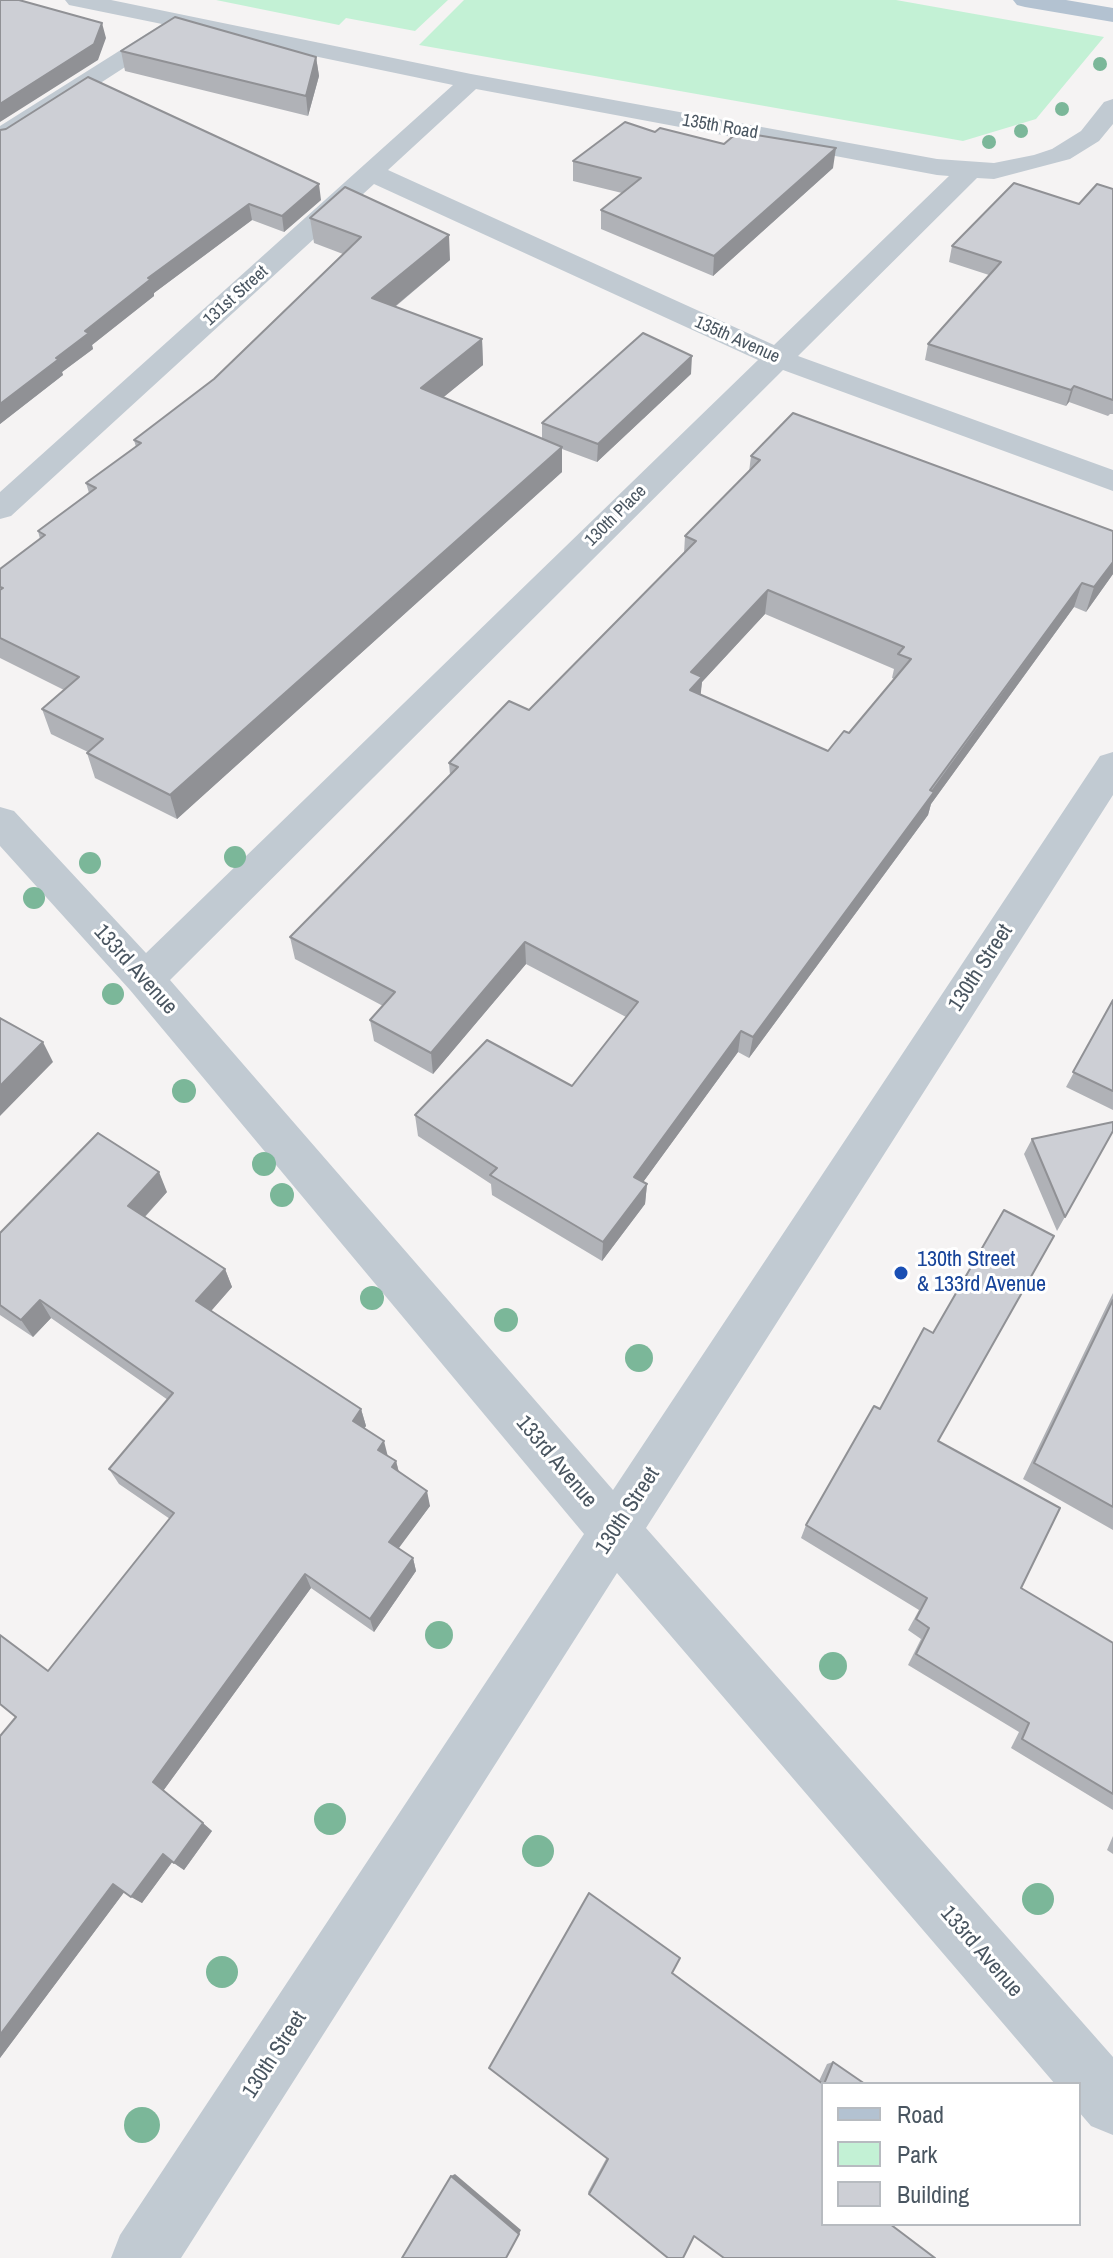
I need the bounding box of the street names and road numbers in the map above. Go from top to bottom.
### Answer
street label: 135th Road [681,110,759,144]
street label: 131st Street [199,261,273,331]
street label: 135th Avenue [691,312,783,368]
street label: 130th Place [581,481,651,551]
street label: 133rd Avenue [88,920,182,1020]
street label: 130th Street [943,920,1019,1016]
street label: 133rd Avenue [510,1411,602,1513]
street label: 130th Street [590,1463,666,1559]
street label: 133rd Avenue [934,1901,1028,2003]
street label: 130th Street [237,2007,313,2103]

